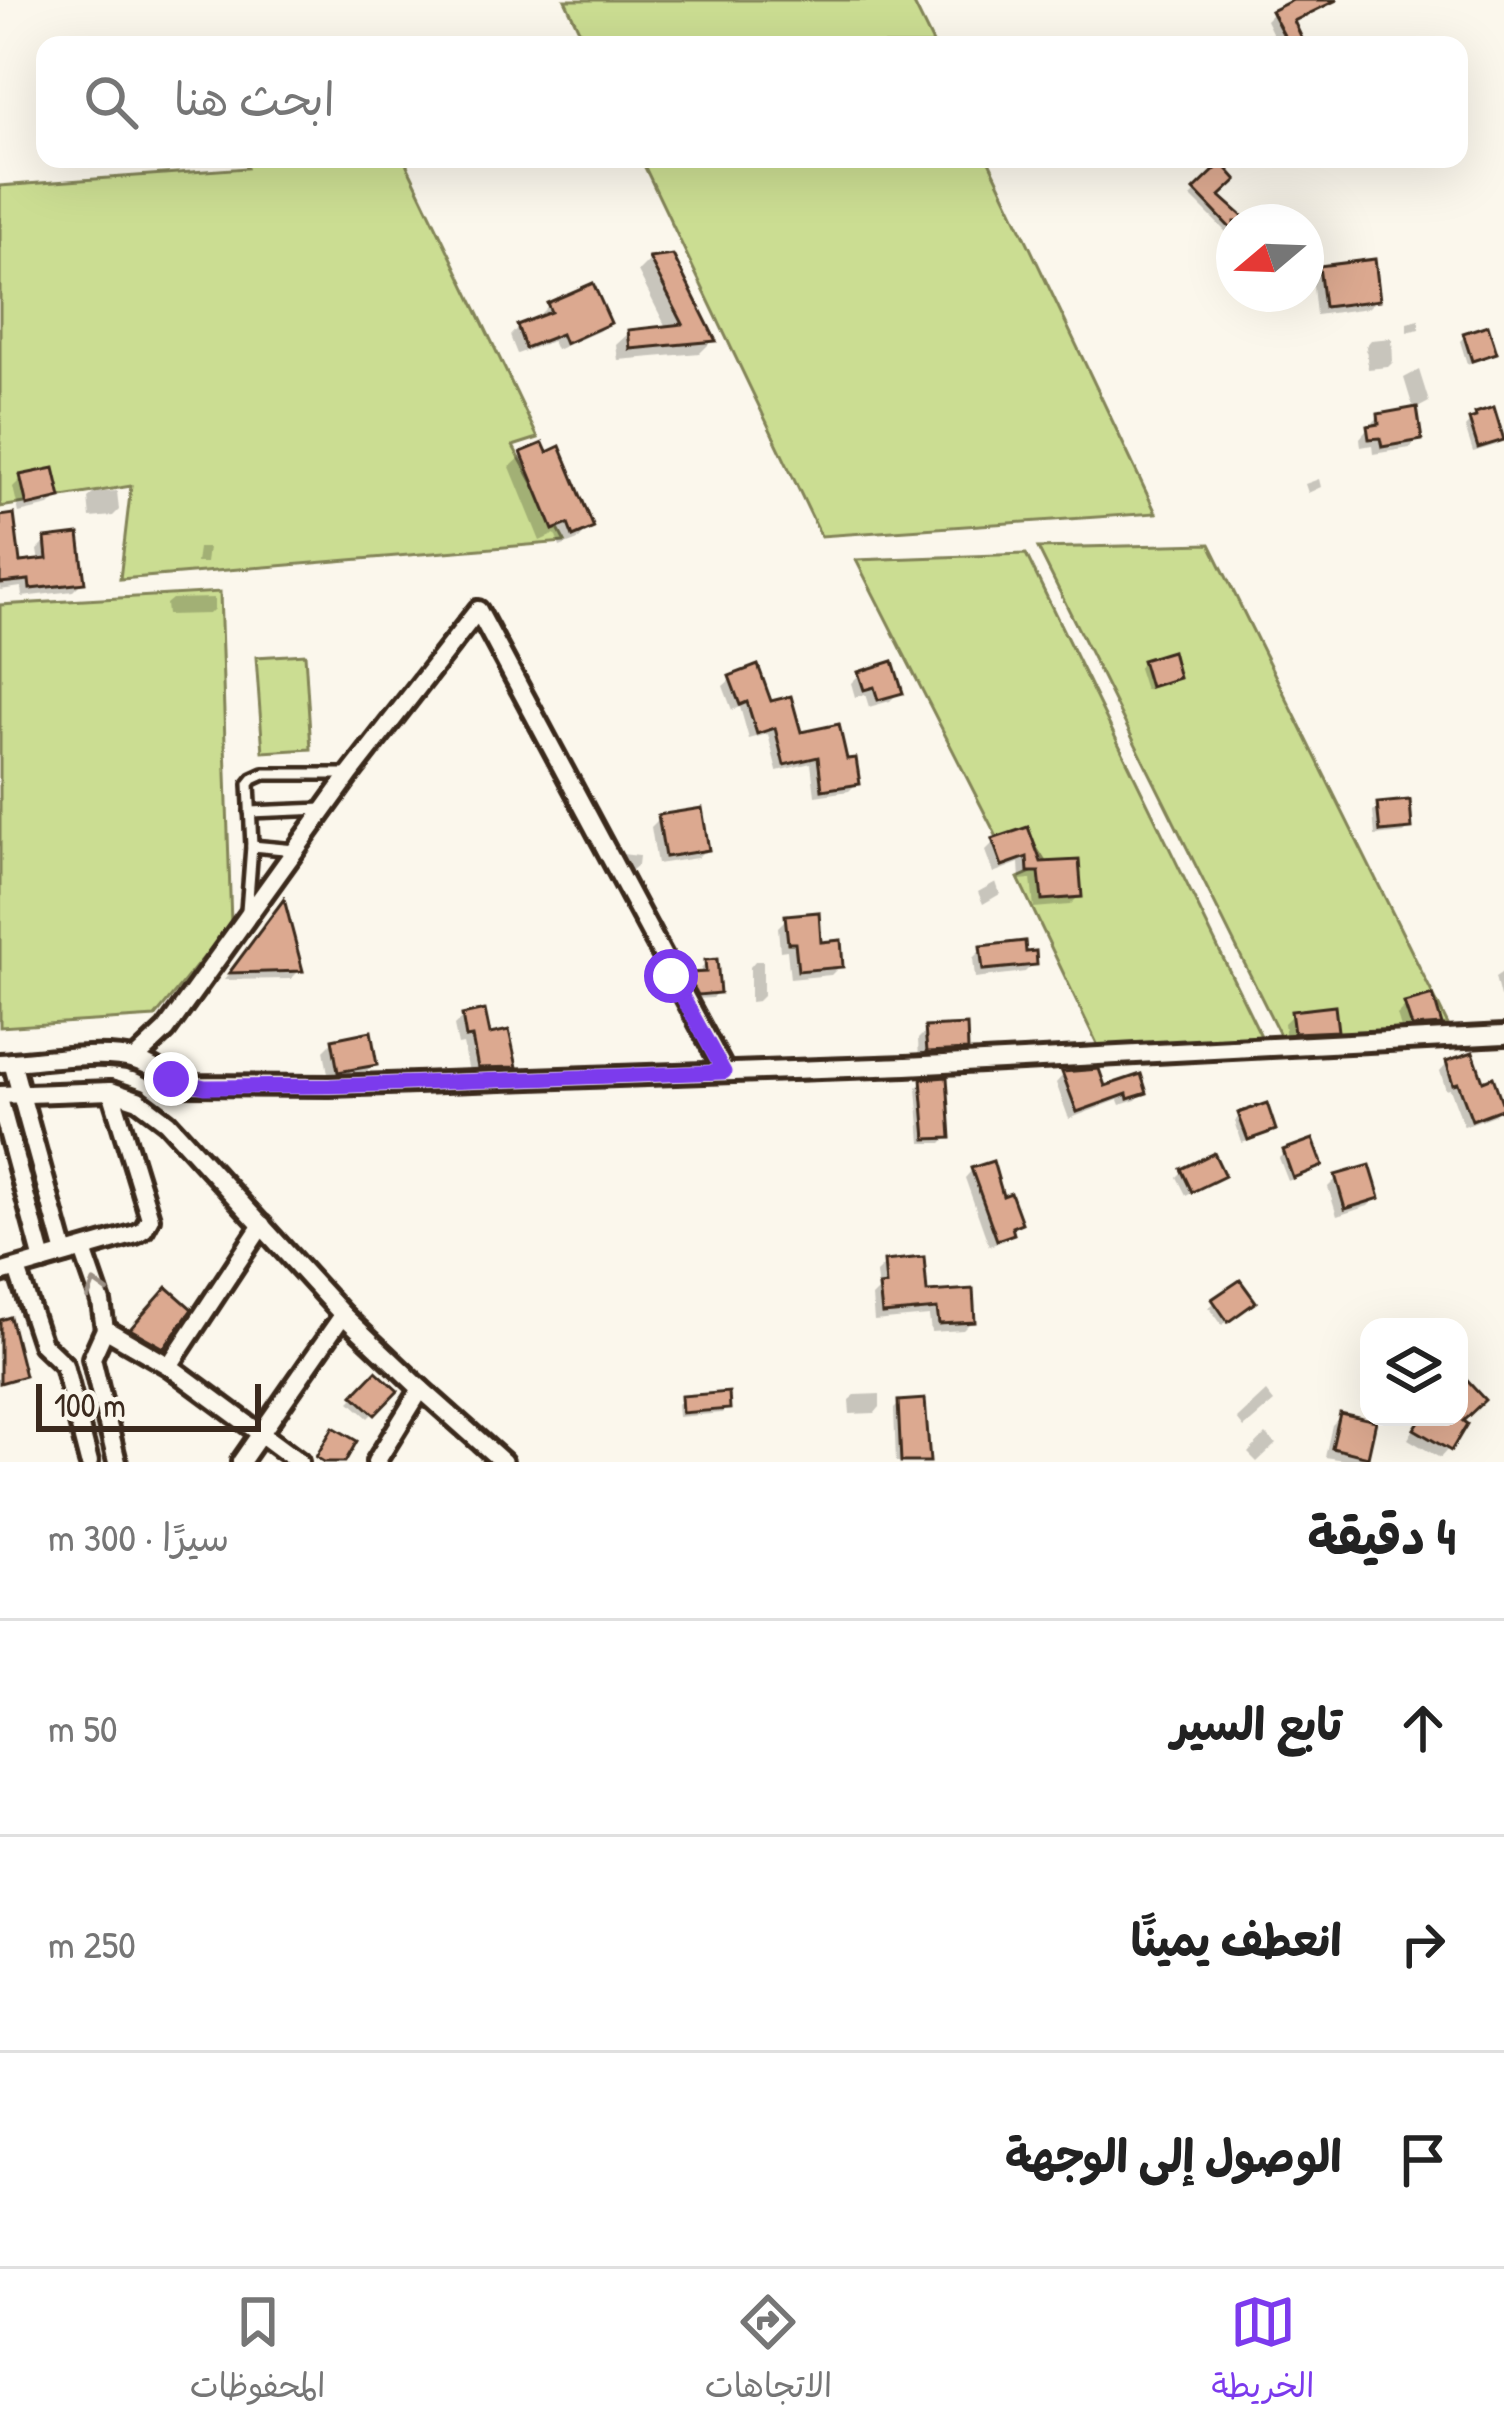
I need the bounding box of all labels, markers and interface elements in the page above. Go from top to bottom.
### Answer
search box [36,36,1468,168]
text: ابحث هنا [174,68,335,129]
icon: search [78,69,144,135]
north arrow [1216,204,1324,312]
route start [644,949,698,1003]
route end [144,1052,198,1106]
one-way arrow [85,1279,110,1300]
map controls [1360,1318,1468,1426]
button: layers [1360,1318,1468,1426]
scale bar [36,1378,261,1431]
text: 100 m [54,1383,126,1427]
text: 4 دقيقة [1307,1501,1456,1570]
text: سيرًا · 300 m [48,1510,230,1563]
text: تابع السير [1171,1693,1342,1754]
icon: ahead [1390,1695,1456,1761]
text: 50 m [48,1701,118,1754]
text: انعطف يمينًا [1131,1909,1342,1970]
icon: right [1390,1911,1456,1977]
text: 250 m [48,1917,136,1970]
text: الوصول إلى الوجهة [1005,2125,1342,2186]
icon: arrive [1390,2127,1456,2193]
tab: المحفوظات [190,2289,326,2415]
tab: الاتجاهات [705,2289,832,2415]
tab: الخريطة [1211,2289,1314,2415]

